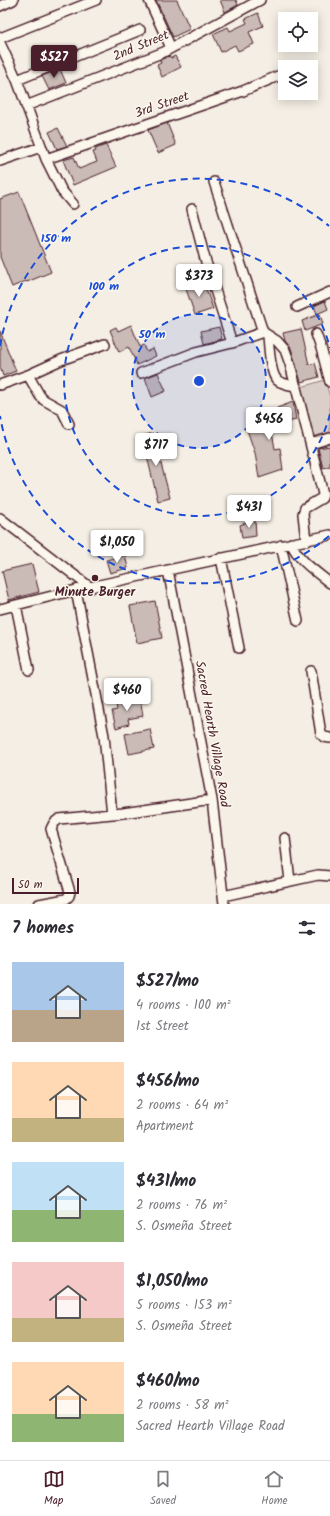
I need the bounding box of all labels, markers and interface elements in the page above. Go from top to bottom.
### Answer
map controls [278,12,318,100]
button: locate [278,12,318,52]
street label: 2nd Street [110,24,173,67]
pin: $527 [30,45,78,79]
text: $527 [40,47,68,68]
button: layers [278,60,318,100]
street label: 3rd Street [132,86,193,124]
text: 150 m [41,229,71,248]
pin: $373 [175,264,223,298]
text: $373 [185,266,213,287]
text: 100 m [89,277,119,296]
text: 50 m [138,325,166,344]
centre of rings [192,374,206,388]
pin: $456 [245,407,293,441]
text: $456 [255,409,283,430]
pin: $717 [132,433,180,467]
text: $717 [144,435,168,456]
pin: $431 [225,495,273,529]
text: $431 [236,497,262,518]
pin: $1,050 [84,530,150,564]
text: $1,050 [100,532,134,553]
marker: Minute Burger [90,573,100,583]
place label: Minute Burger [55,582,136,603]
street label: Sacred Hearth Village Road [189,659,235,809]
pin: $460 [103,678,151,712]
text: $460 [113,680,141,701]
scale bar [12,876,79,895]
text: 50 m [18,876,43,894]
text: 7 homes [12,915,74,942]
icon: filters [296,917,318,939]
text: $527/mo [136,968,199,995]
icon: home [44,978,92,1026]
text: 4 rooms · 100 m² [136,995,231,1016]
text: 1st Street [136,1016,189,1037]
text: $456/mo [136,1068,200,1095]
icon: home [44,1078,92,1126]
text: 2 rooms · 64 m² [136,1095,228,1116]
text: Apartment [136,1116,194,1137]
text: $431/mo [136,1168,196,1195]
icon: home [44,1178,92,1226]
text: 2 rooms · 76 m² [136,1195,227,1216]
text: S. Osmeña Street [136,1216,232,1237]
text: $1,050/mo [136,1268,208,1295]
icon: home [44,1278,92,1326]
text: 5 rooms · 153 m² [136,1295,232,1316]
text: S. Osmeña Street [136,1316,232,1337]
text: $460/mo [136,1368,200,1395]
icon: home [44,1378,92,1426]
text: 2 rooms · 58 m² [136,1395,229,1416]
text: Sacred Hearth Village Road [136,1416,285,1437]
tab: Map [43,1468,65,1510]
tab: Saved [150,1468,176,1510]
tab: Home [261,1468,287,1510]

